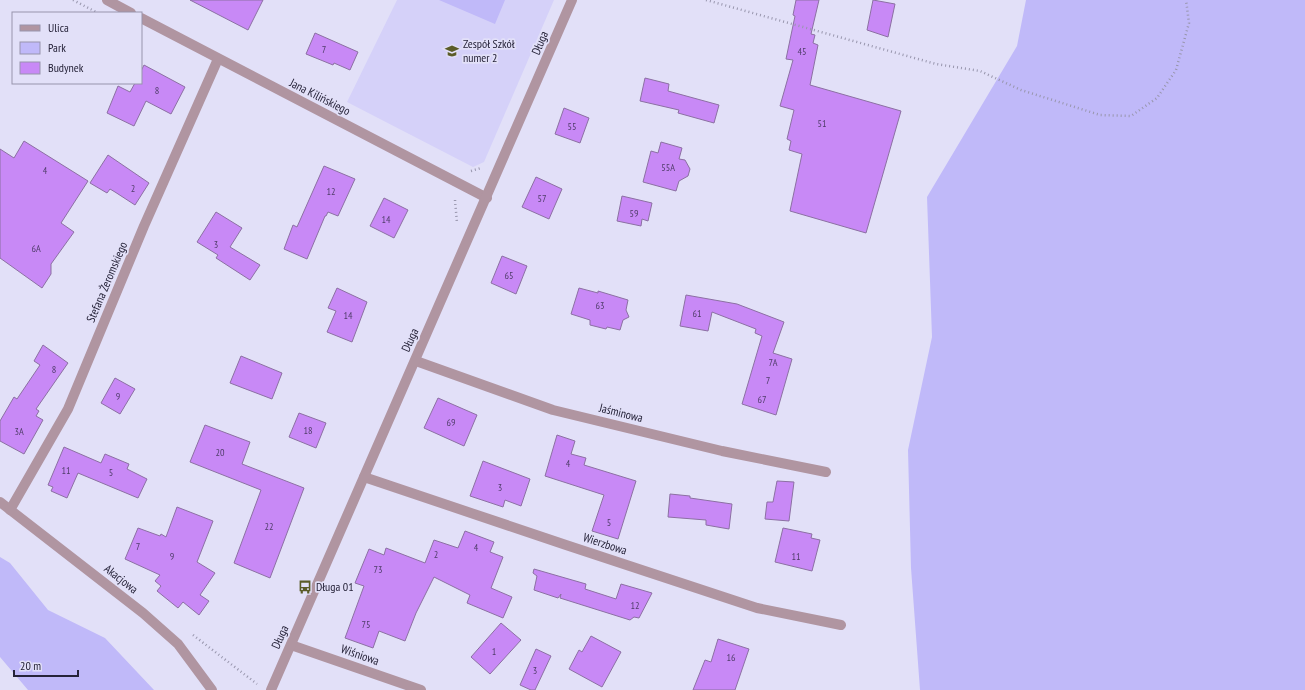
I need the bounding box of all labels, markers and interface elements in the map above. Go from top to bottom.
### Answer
legend [12,12,142,84]
text: Ulica [48,20,69,35]
street label: Długa [528,29,551,57]
place label: Zespół Szkół numer 2 [463,36,515,65]
text: Park [48,40,66,55]
house number: 7 [322,43,326,56]
school or university icon: Zespół Szkół numer 2 [444,43,460,59]
house number: 45 [798,45,807,58]
text: Budynek [48,60,84,75]
street label: Jana Kilińskiego [287,74,353,118]
house number: 8 [155,84,159,97]
house number: 51 [818,117,827,130]
house number: 55 [568,120,577,133]
house number: 55A [661,161,675,174]
house number: 4 [43,164,48,177]
house number: 2 [131,182,135,195]
house number: 12 [327,185,336,198]
house number: 57 [538,192,547,205]
house number: 59 [630,207,639,220]
house number: 14 [382,213,391,226]
house number: 3 [214,238,218,251]
street label: Stefana Żeromskiego [83,239,130,324]
house number: 6A [31,242,41,255]
house number: 65 [505,269,514,282]
house number: 63 [596,299,605,312]
house number: 61 [693,307,702,320]
house number: 14 [344,309,353,322]
street label: Długa [398,325,421,354]
house number: 7A [768,356,778,369]
house number: 8 [52,363,56,376]
house number: 7 [766,374,770,387]
house number: 9 [116,390,120,403]
house number: 67 [758,393,767,406]
street label: Jaśminowa [597,400,645,425]
house number: 69 [447,416,456,429]
house number: 18 [304,424,313,437]
house number: 3A [14,425,24,438]
house number: 20 [216,446,225,459]
house number: 4 [566,457,571,470]
house number: 11 [62,464,71,477]
house number: 5 [109,466,113,479]
house number: 3 [498,481,502,494]
house number: 5 [607,516,611,529]
house number: 22 [265,520,274,533]
street label: Wierzbowa [581,529,629,558]
house number: 7 [136,540,140,553]
house number: 4 [474,541,479,554]
house number: 2 [434,548,438,561]
house number: 9 [170,550,174,563]
house number: 11 [792,550,801,563]
street label: Akacjowa [101,561,141,597]
house number: 73 [374,563,383,576]
bus stop icon: Długa 01 [297,579,313,595]
place label: Długa 01 [316,579,354,594]
house number: 12 [631,599,640,612]
house number: 75 [362,618,371,631]
street label: Długa [268,622,291,651]
street label: Wiśniowa [339,641,381,668]
house number: 1 [492,645,496,658]
house number: 16 [727,651,736,664]
scale bar [14,652,78,678]
text: 20 m [20,658,41,673]
house number: 3 [533,664,537,677]

